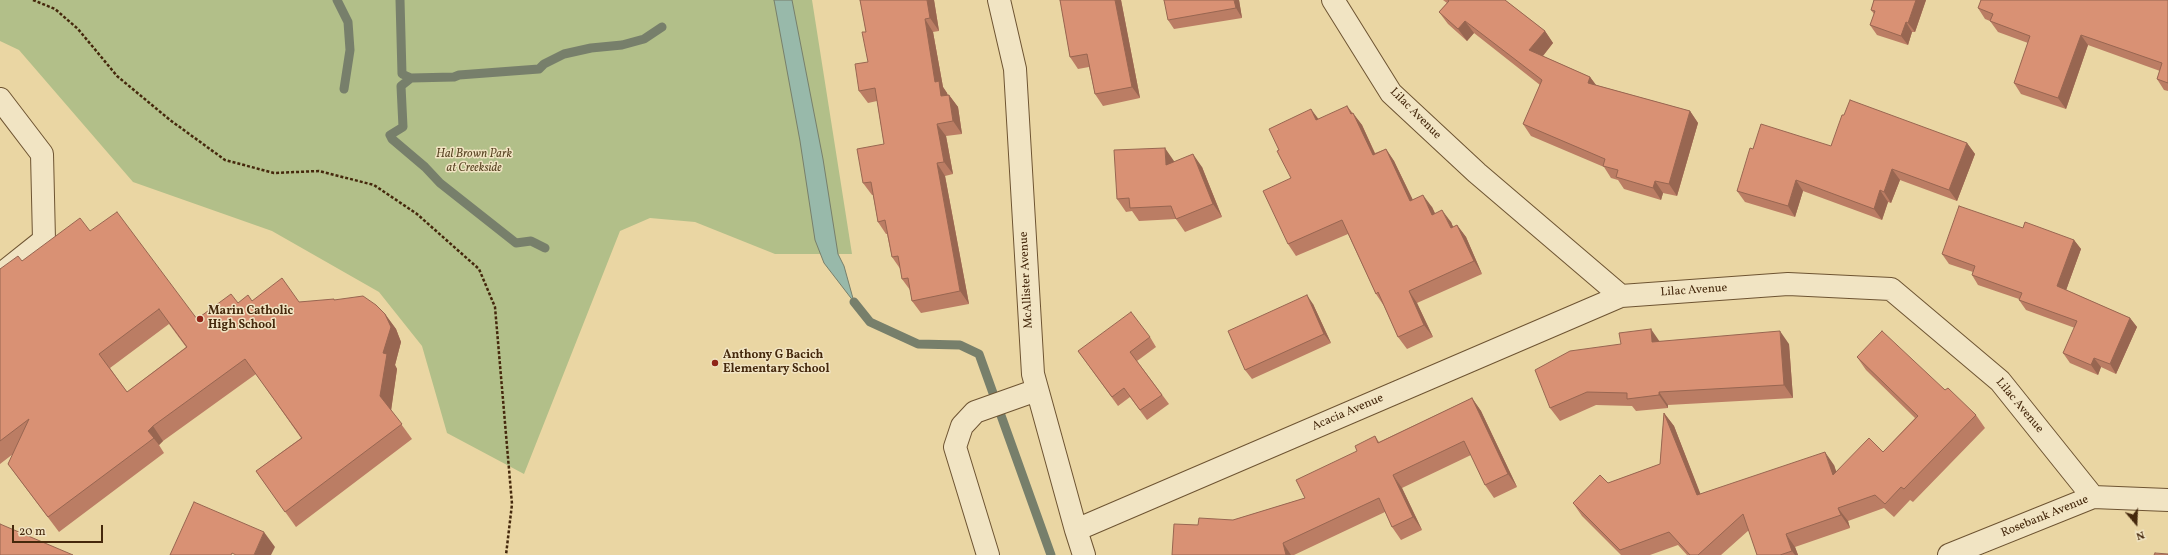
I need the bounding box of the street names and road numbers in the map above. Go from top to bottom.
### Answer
street label: Lilac Avenue [1386,85,1444,143]
street label: McAllister Avenue [1017,231,1037,329]
street label: Lilac Avenue [1660,281,1728,301]
street label: Lilac Avenue [1992,376,2046,436]
street label: Acacia Avenue [1310,391,1386,435]
street label: Rosebank Avenue [1999,493,2091,541]

